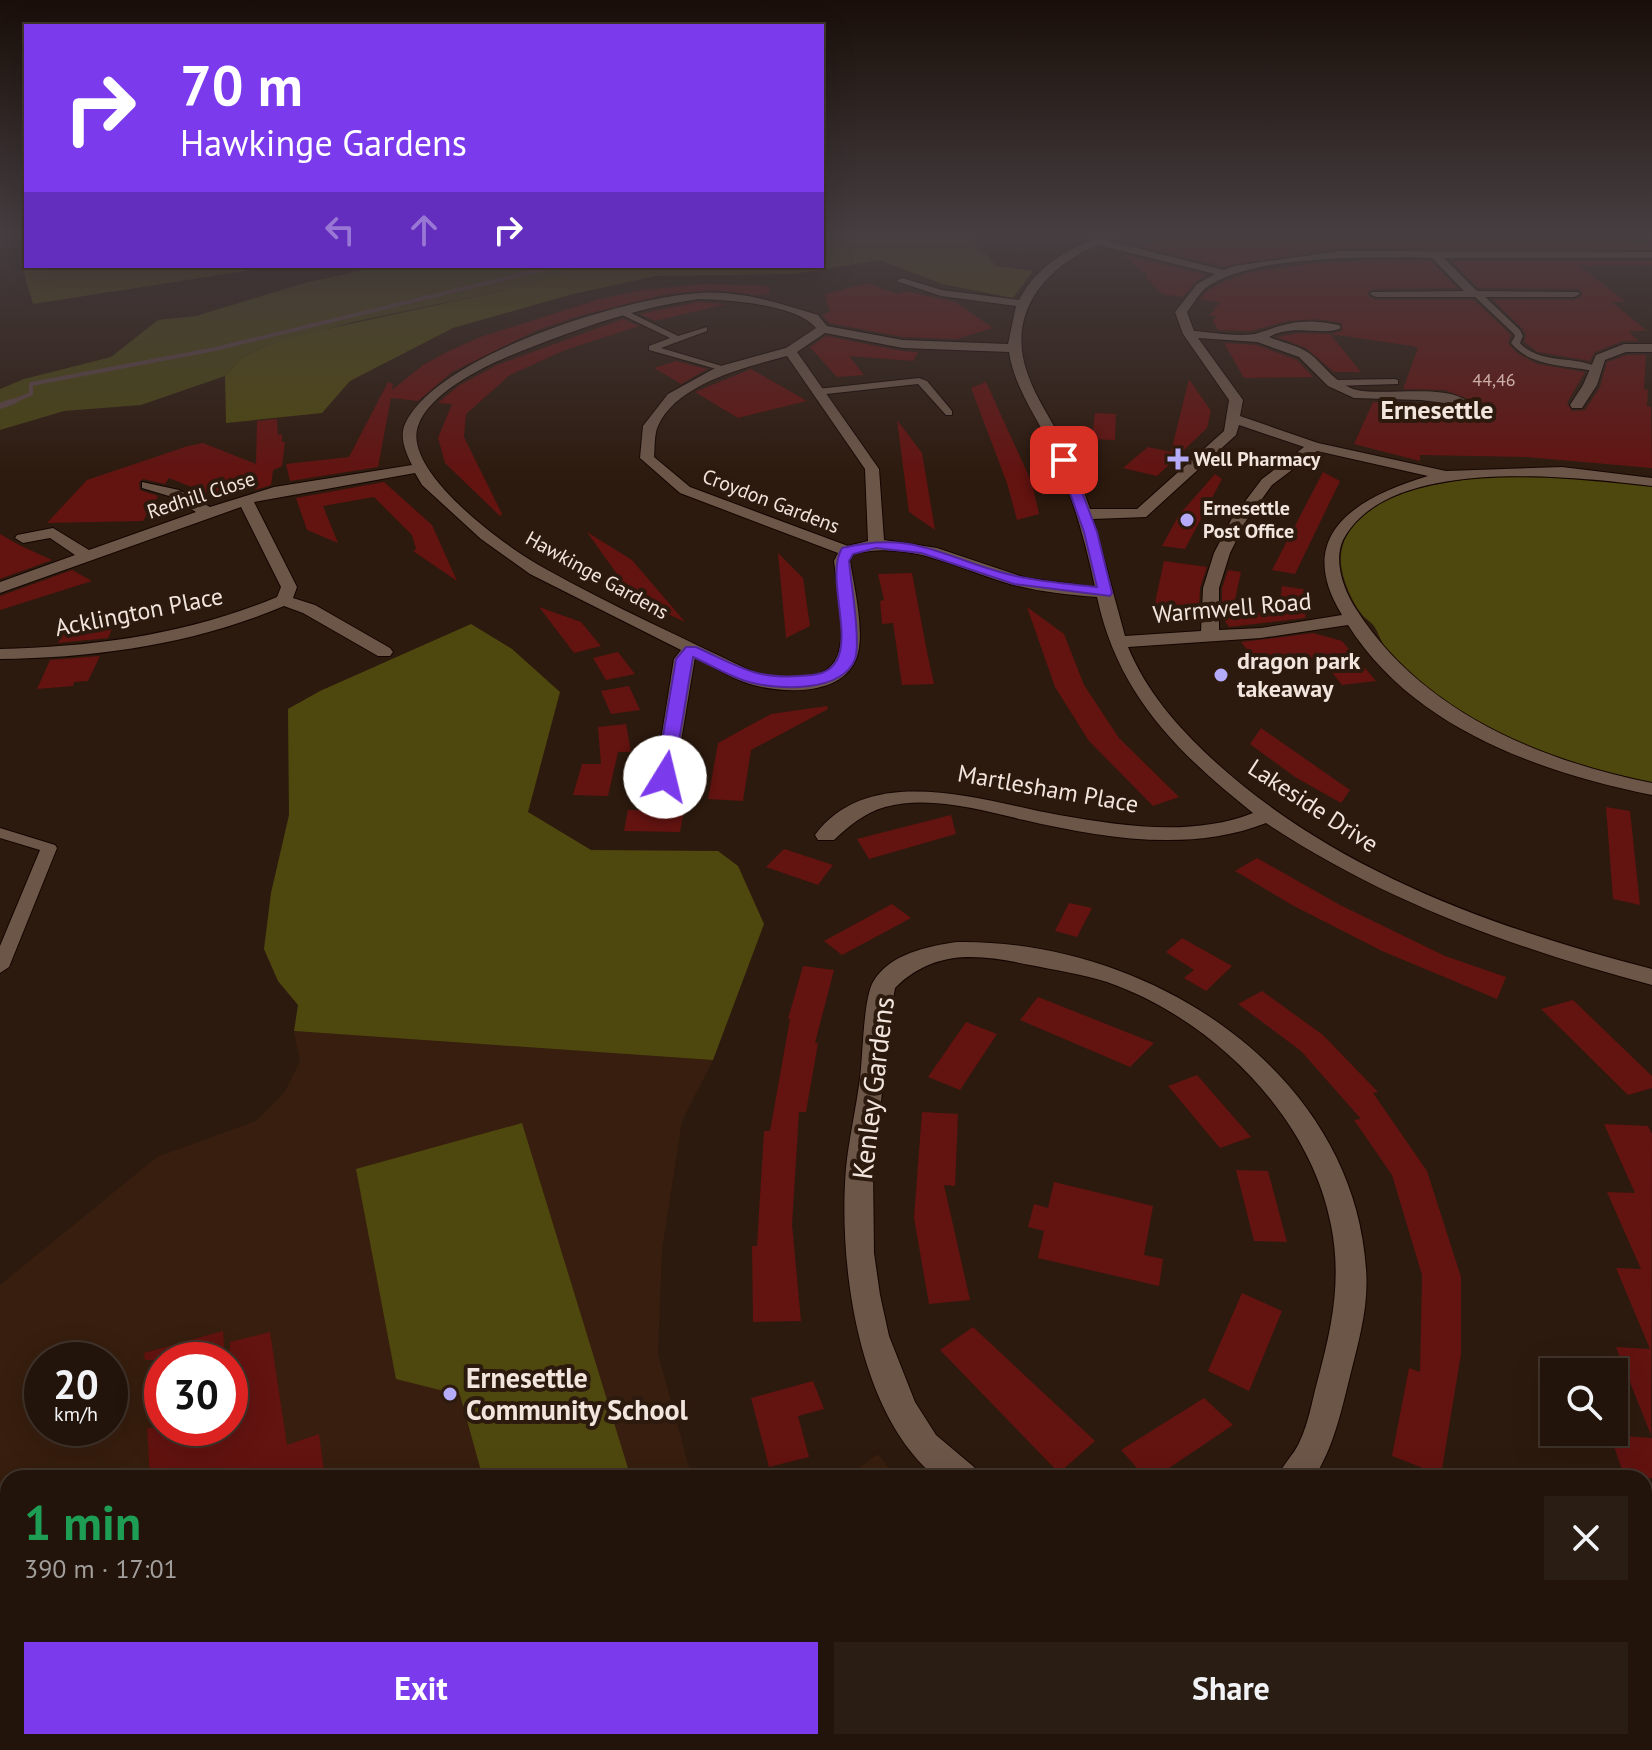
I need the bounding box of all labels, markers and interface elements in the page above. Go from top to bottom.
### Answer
text: 70 m [180,49,303,121]
icon: right [48,56,152,160]
text: Hawkinge Gardens [180,119,467,166]
icon: left [318,208,362,252]
icon: ahead [402,208,446,252]
icon: right [486,208,530,252]
house number: 44,46 [1472,368,1516,391]
district label: Ernesettle [1380,393,1494,426]
pin [1030,426,1098,494]
icon: arrive [1042,438,1086,482]
place label: Well Pharmacy [1194,446,1321,472]
marker: Well Pharmacy [1169,450,1187,468]
street label: Croydon Gardens [699,463,843,539]
street label: Redhill Close [144,465,258,525]
place label: Ernesettle Post Office [1203,495,1294,544]
marker: Ernesettle Post Office [1178,511,1196,529]
street label: Hawkinge Gardens [521,525,673,625]
street label: Acklington Place [52,580,226,643]
street label: Warmwell Road [1151,585,1313,630]
place label: dragon park takeaway [1237,645,1360,704]
marker: dragon park takeaway [1212,666,1230,684]
position arrow [623,735,707,819]
street label: Lakeside Drive [1242,752,1384,859]
street label: Martlesham Place [955,757,1141,820]
street label: Kenley Gardens [843,995,902,1181]
speed limit sign: 30 [144,1342,248,1446]
text: 20 [53,1358,99,1410]
map controls [1540,1358,1628,1446]
button: search [1540,1358,1628,1446]
place label: Ernesettle Community School [466,1359,689,1428]
marker: Ernesettle Community School [441,1385,459,1403]
text: km/h [54,1401,98,1427]
text: 1 min [24,1491,141,1553]
button: close [1544,1496,1628,1580]
text: 390 m · 17:01 [24,1552,178,1585]
button: Exit [24,1642,818,1734]
button: Share [834,1642,1628,1734]

